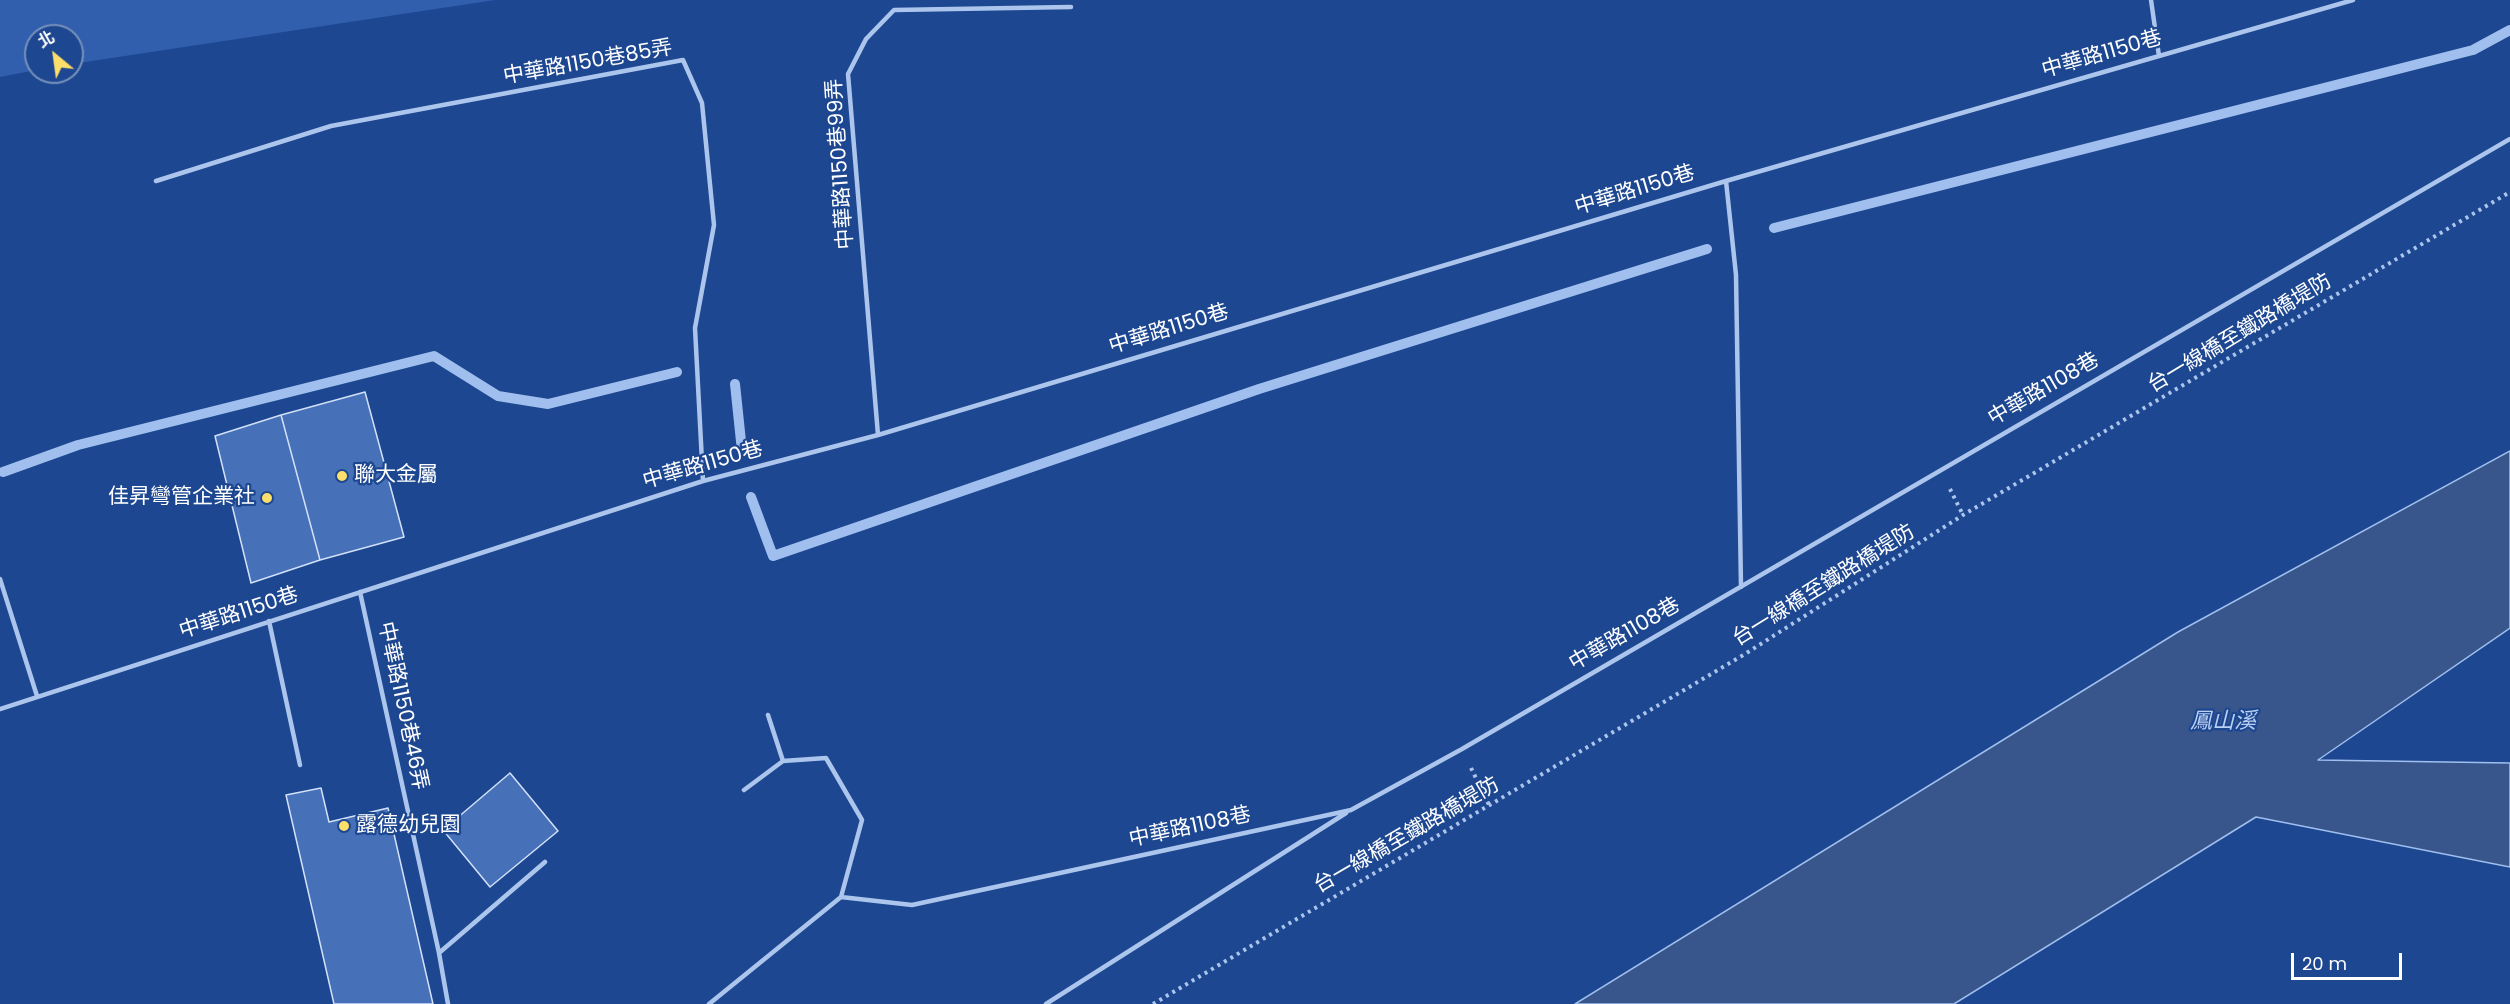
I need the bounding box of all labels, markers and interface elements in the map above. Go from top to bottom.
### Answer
north arrow [24,24,84,84]
text: 北 [33,26,59,54]
street label: 中華路1150巷 [2039,26,2165,84]
street label: 中華路1150巷85弄 [501,36,675,90]
street label: 中華路1150巷99弄 [822,78,860,250]
street label: 中華路1150巷 [1572,161,1698,221]
street label: 台一線橋至鐵路橋堤防 [2144,269,2336,399]
street label: 中華路1150巷 [1106,300,1232,360]
street label: 中華路1108巷 [1984,348,2104,432]
street label: 中華路1150巷 [640,437,766,495]
place label: 聯大金屬 [354,463,438,489]
marker: 聯大金屬 [335,469,349,483]
place label: 佳昇彎管企業社 [108,485,255,511]
marker: 佳昇彎管企業社 [260,491,274,505]
street label: 台一線橋至鐵路橋堤防 [1728,520,1920,652]
street label: 中華路1150巷 [176,583,302,645]
street label: 中華路1108巷 [1565,593,1685,677]
street label: 中華路1150巷46弄 [372,620,432,792]
water label: 鳳山溪 [2190,709,2256,735]
street label: 台一線橋至鐵路橋堤防 [1310,773,1504,899]
street label: 中華路1108巷 [1127,803,1253,853]
place label: 露德幼兒園 [356,813,461,839]
marker: 露德幼兒園 [337,819,351,833]
scale bar [2294,941,2405,979]
text: 20 m [2302,951,2347,976]

